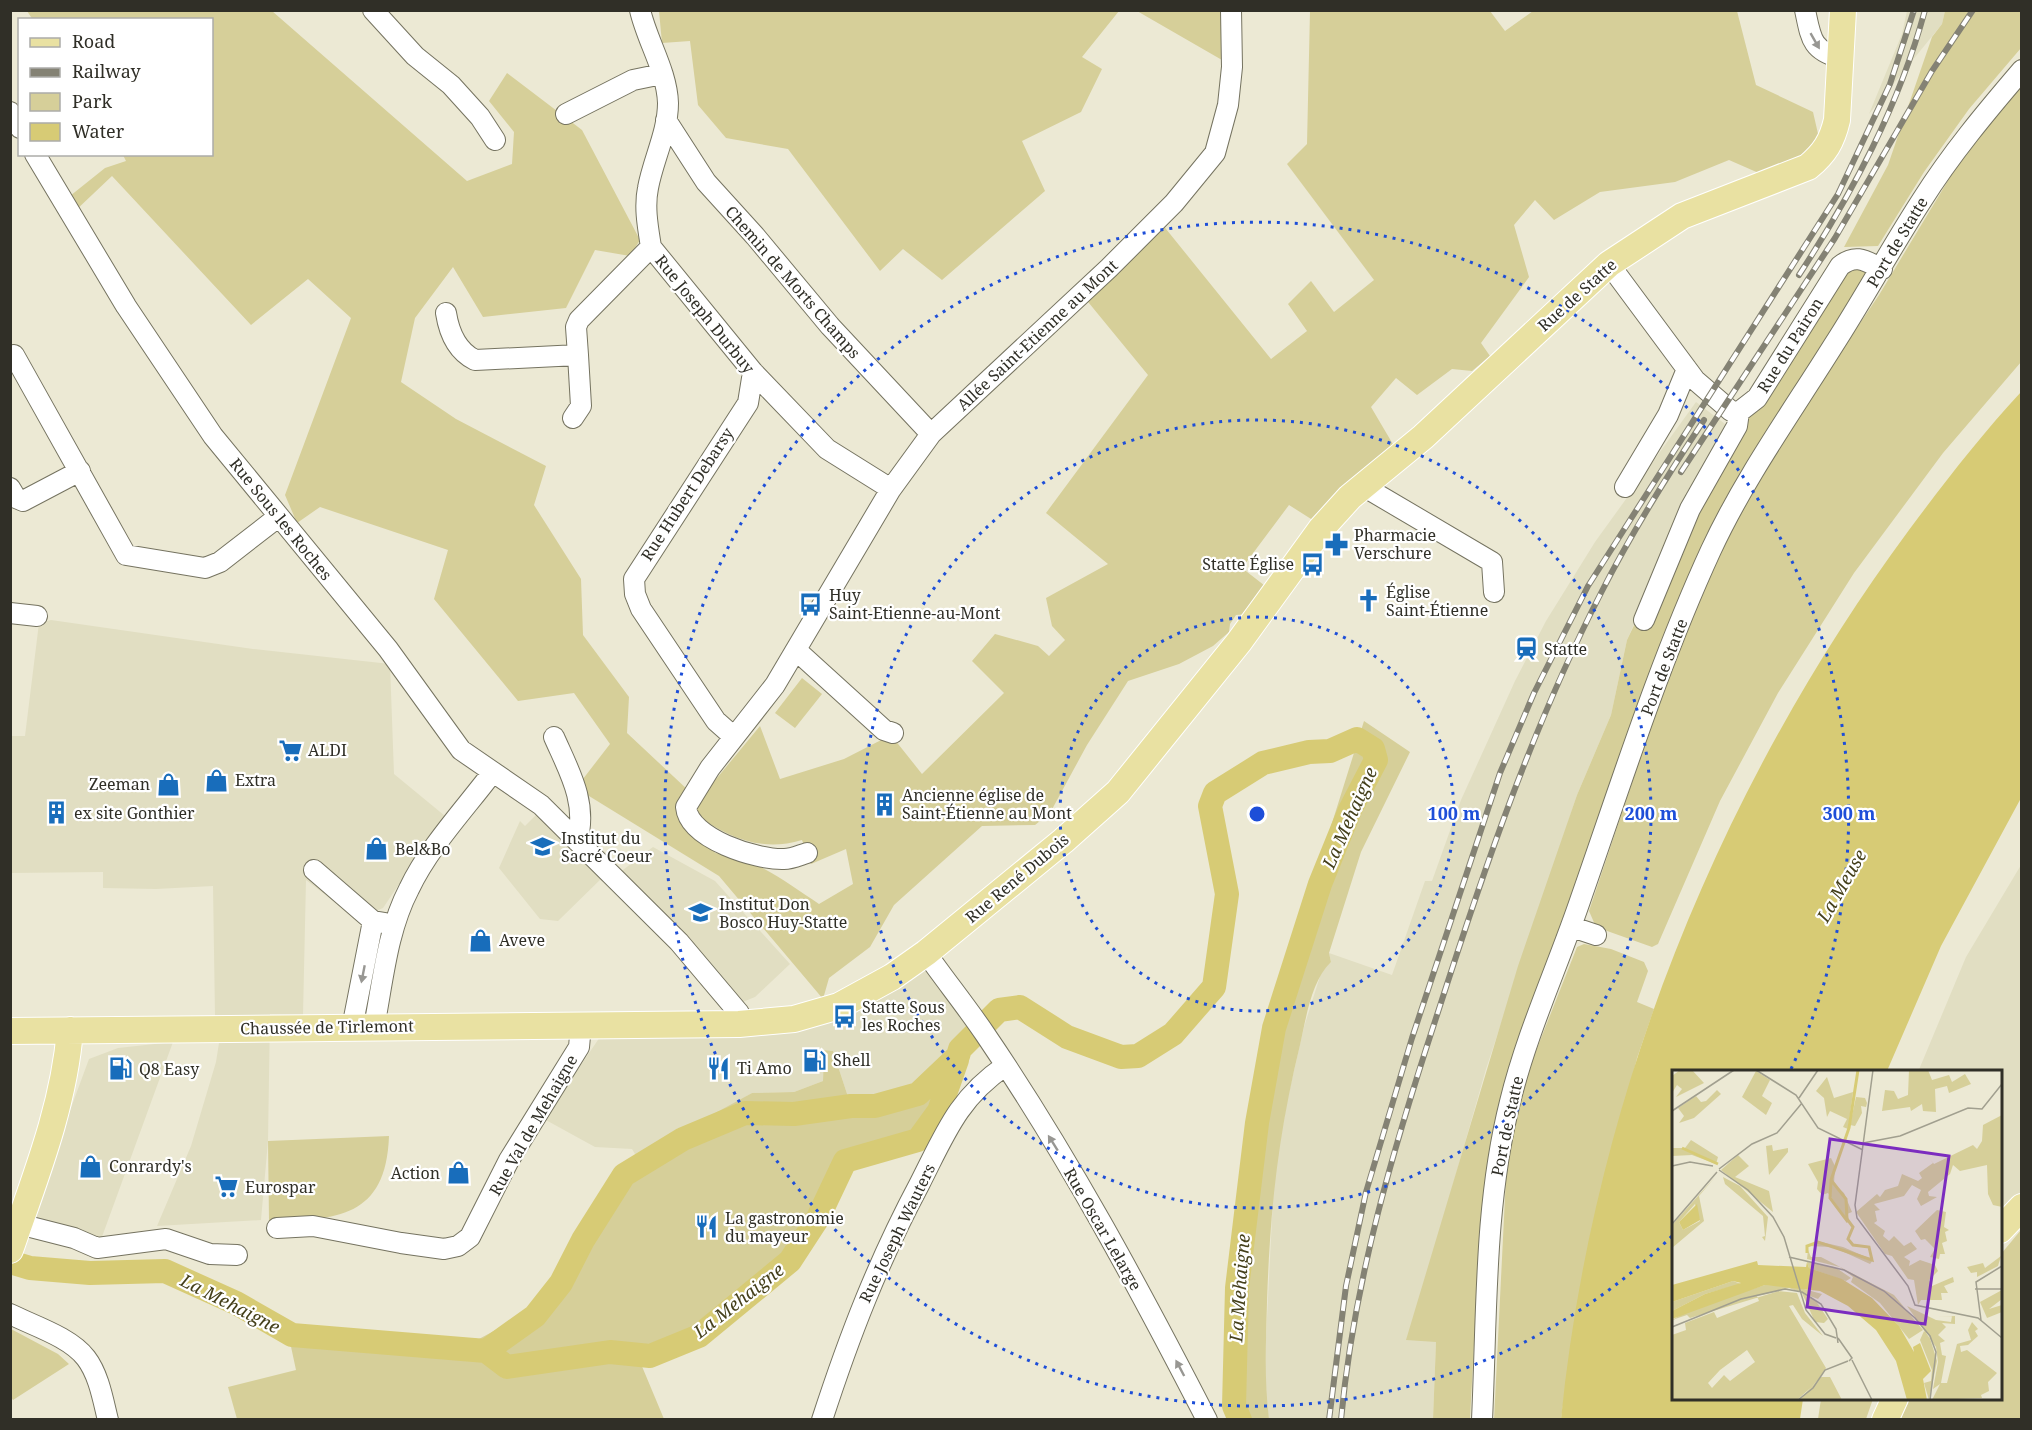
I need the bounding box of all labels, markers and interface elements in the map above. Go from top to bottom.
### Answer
legend [18,18,213,156]
text: Road [72,29,115,53]
one-way arrow [1809,33,1820,49]
text: Railway [72,59,142,83]
text: Park [72,89,112,113]
text: Water [72,119,125,143]
street label: Port de Statte [1861,193,1933,291]
street label: Chemin de Morts Champs [720,201,866,363]
street label: Rue Joseph Durbuy [650,250,760,379]
street label: Allée Saint-Etienne au Mont [952,254,1122,415]
street label: Rue de Statte [1533,254,1621,336]
street label: Rue du Pairon [1752,293,1828,397]
street label: Rue Hubert Debarsy [636,422,739,565]
street label: Rue Sous les Roches [225,453,337,585]
place label: Pharmacie Verschure [1354,524,1436,564]
pharmacy icon: Pharmacie Verschure [1323,531,1349,557]
bus stop icon: Statte Église [1299,551,1325,577]
place label: Statte Église [1202,553,1294,575]
place label: Église Saint-Étienne [1386,581,1488,621]
place label: Huy Saint-Etienne-au-Mont [829,584,1001,624]
church icon: Église Saint-Étienne [1355,588,1381,614]
bus stop icon: Huy Saint-Etienne-au-Mont [798,591,824,617]
street label: Port de Statte [1635,615,1693,719]
station icon: Statte [1513,636,1539,662]
place label: Statte [1544,638,1587,660]
supermarket icon: ALDI [277,737,303,763]
place label: ALDI [308,739,347,761]
water label: La Mehaigne [1316,763,1382,873]
shop icon: Extra [204,767,230,793]
place label: Extra [235,769,276,791]
shop icon: Zeeman [155,771,181,797]
place label: Zeeman [89,773,150,795]
place label: Ancienne église de Saint-Étienne au Mont [902,784,1072,824]
building icon: Ancienne église de Saint-Étienne au Mont [871,791,897,817]
building icon: ex site Gonthier [43,800,69,826]
text: 100 m [1428,801,1481,825]
text: 200 m [1625,801,1678,825]
text: 300 m [1823,801,1876,825]
place label: ex site Gonthier [74,802,195,824]
centre of rings [1247,804,1267,824]
place label: Institut du Sacré Coeur [561,827,653,867]
street label: Rue René Dubois [961,828,1073,928]
school or university icon: Institut du Sacré Coeur [530,834,556,860]
shop icon: Bel&Bo [364,836,390,862]
place label: Bel&Bo [395,838,451,860]
water label: La Meuse [1810,845,1872,927]
place label: Institut Don Bosco Huy-Statte [719,893,847,933]
school or university icon: Institut Don Bosco Huy-Statte [688,900,714,926]
shop icon: Aveve [468,927,494,953]
place label: Aveve [499,929,545,951]
one-way arrow [358,965,367,984]
place label: Statte Sous les Roches [862,996,945,1036]
bus stop icon: Statte Sous les Roches [831,1003,857,1029]
street label: Chaussée de Tirlemont [240,1014,414,1040]
fuel station icon: Shell [802,1047,828,1073]
place label: Shell [833,1049,870,1071]
street label: Rue Val de Mehaigne [484,1051,582,1199]
restaurant icon: Ti Amo [706,1055,732,1081]
fuel station icon: Q8 Easy [108,1056,134,1082]
place label: Ti Amo [737,1057,792,1079]
place label: Q8 Easy [139,1058,200,1080]
inset map [1672,1070,2002,1400]
street label: Port de Statte [1486,1074,1528,1178]
one-way arrow [1047,1135,1058,1151]
shop icon: Conrardy's [78,1153,104,1179]
place label: Conrardy's [109,1155,192,1177]
shop icon: Action [445,1160,471,1186]
street label: Rue Joseph Wauters [854,1160,940,1306]
place label: Action [391,1162,440,1184]
street label: Rue Oscar Lelarge [1059,1164,1147,1294]
supermarket icon: Eurospar [214,1174,240,1200]
place label: Eurospar [245,1176,316,1198]
place label: La gastronomie du mayeur [725,1207,844,1247]
restaurant icon: La gastronomie du mayeur [694,1214,720,1240]
water label: La Mehaigne [1223,1233,1255,1344]
water label: La Mehaigne [687,1257,789,1344]
water label: La Mehaigne [176,1267,284,1338]
one-way arrow [1175,1359,1185,1376]

